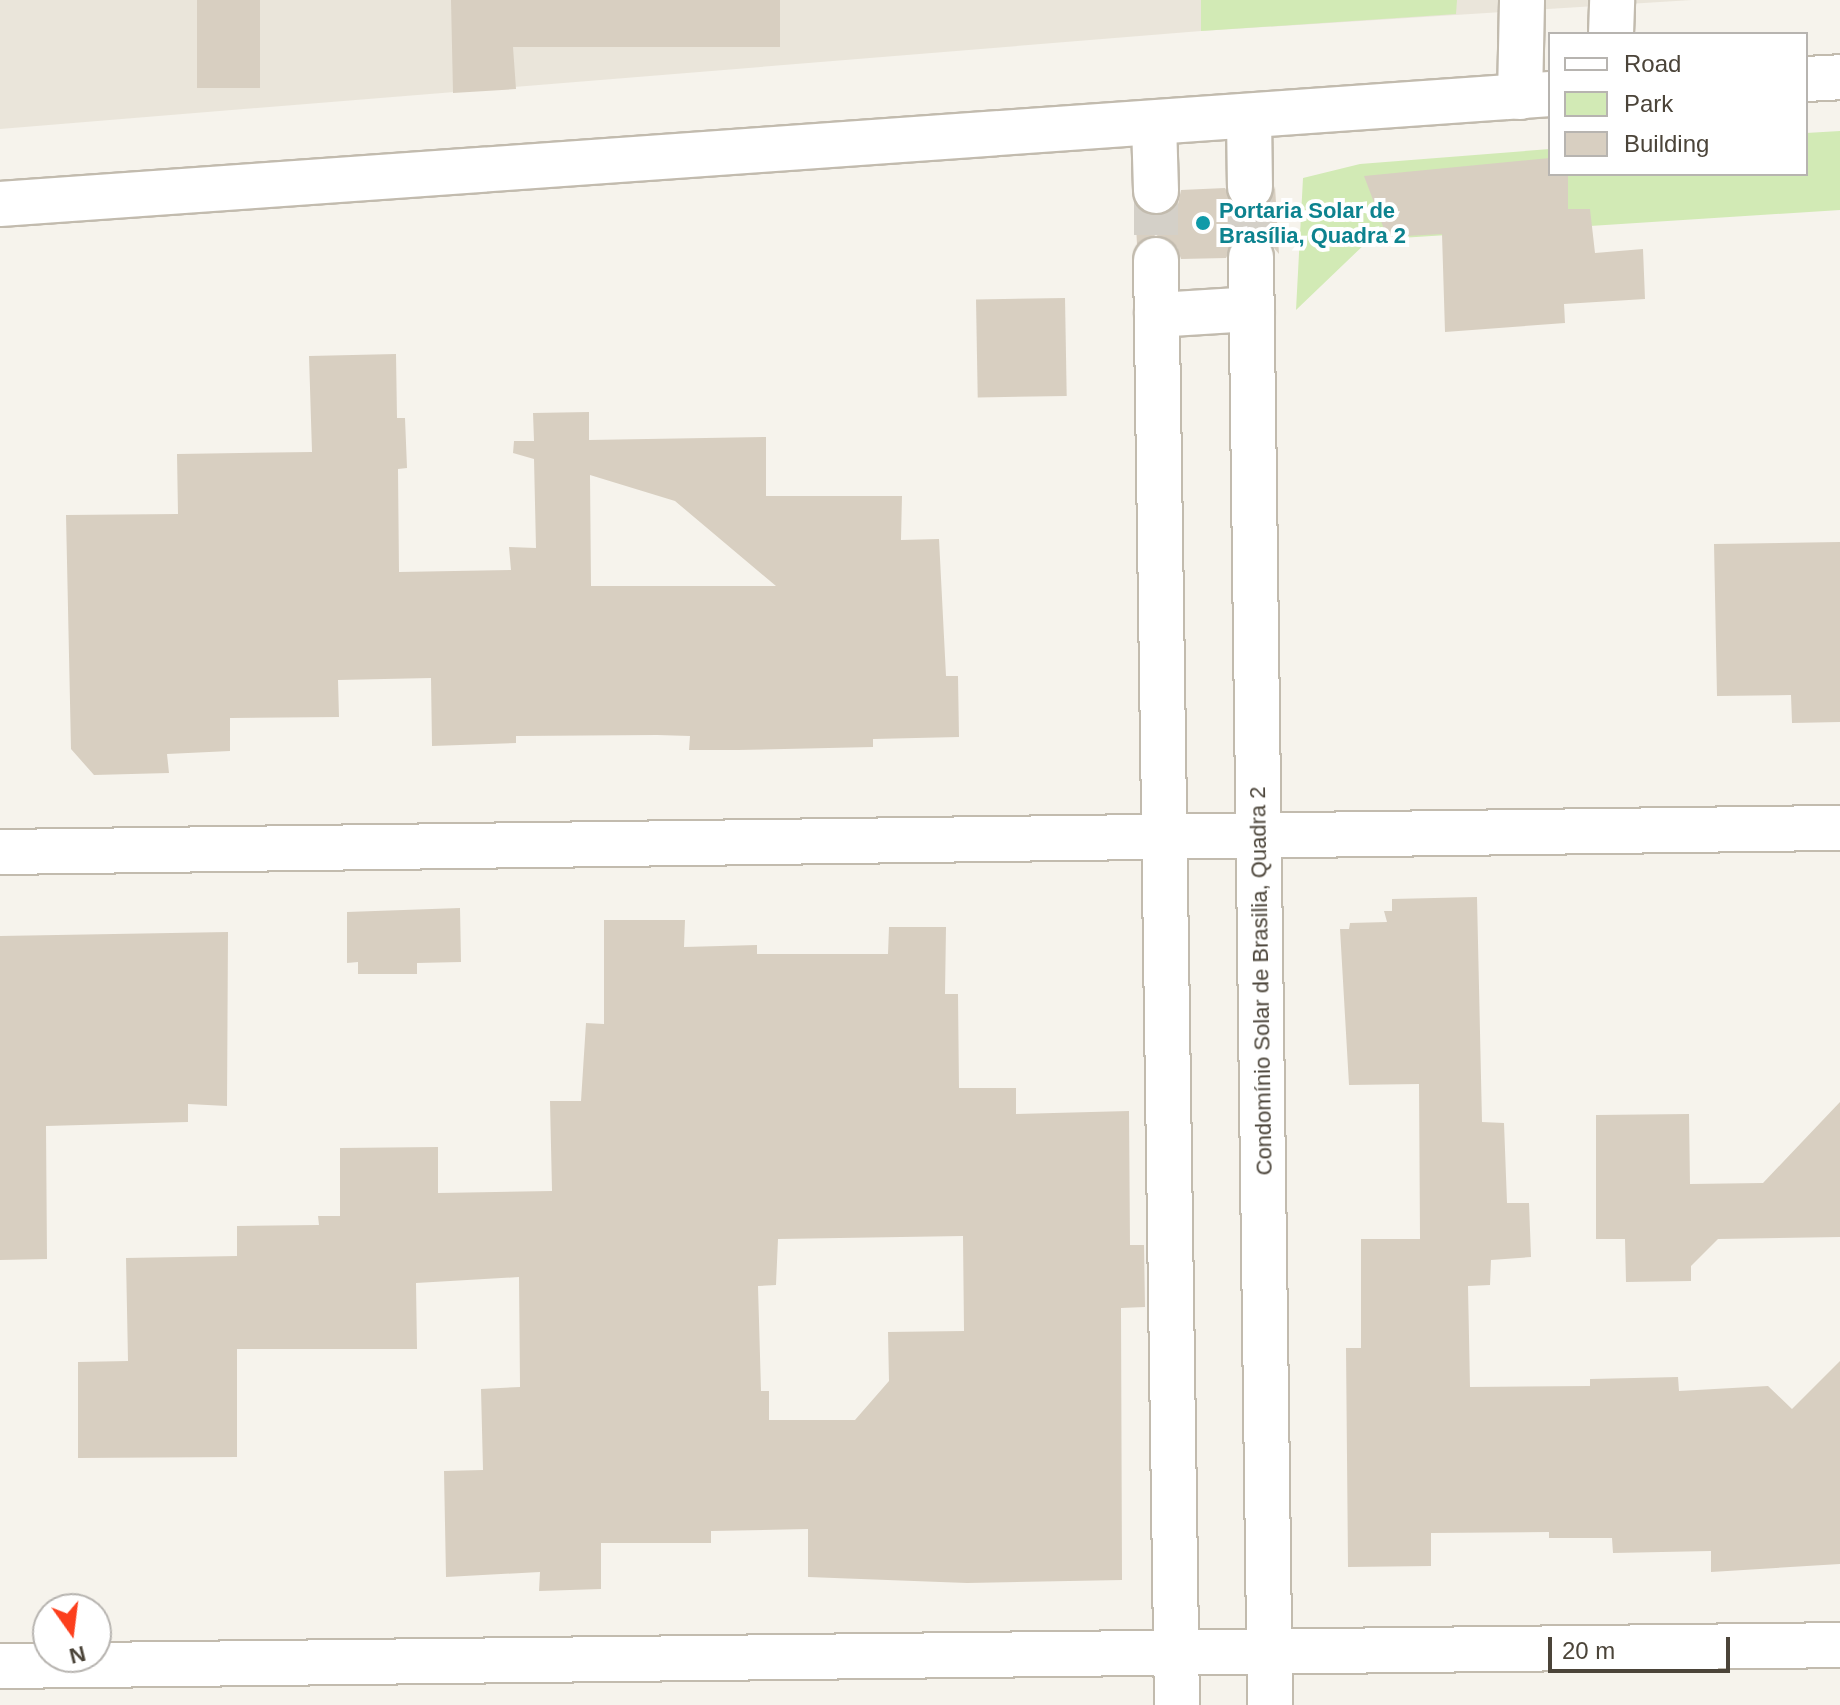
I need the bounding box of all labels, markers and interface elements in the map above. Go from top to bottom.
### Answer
legend [1548,32,1808,176]
text: Road [1624,50,1681,77]
text: Park [1624,90,1673,117]
text: Building [1624,130,1709,157]
place label: Portaria Solar de Brasília, Quadra 2 [1219,197,1406,248]
marker: Portaria Solar de Brasília, Quadra 2 [1194,214,1212,232]
street label: Condomínio Solar de Brasilia, Quadra 2 [1244,786,1278,1176]
north arrow [32,1593,112,1673]
scale bar [1552,1621,1734,1671]
text: 20 m [1562,1637,1615,1664]
text: N [67,1641,88,1669]

